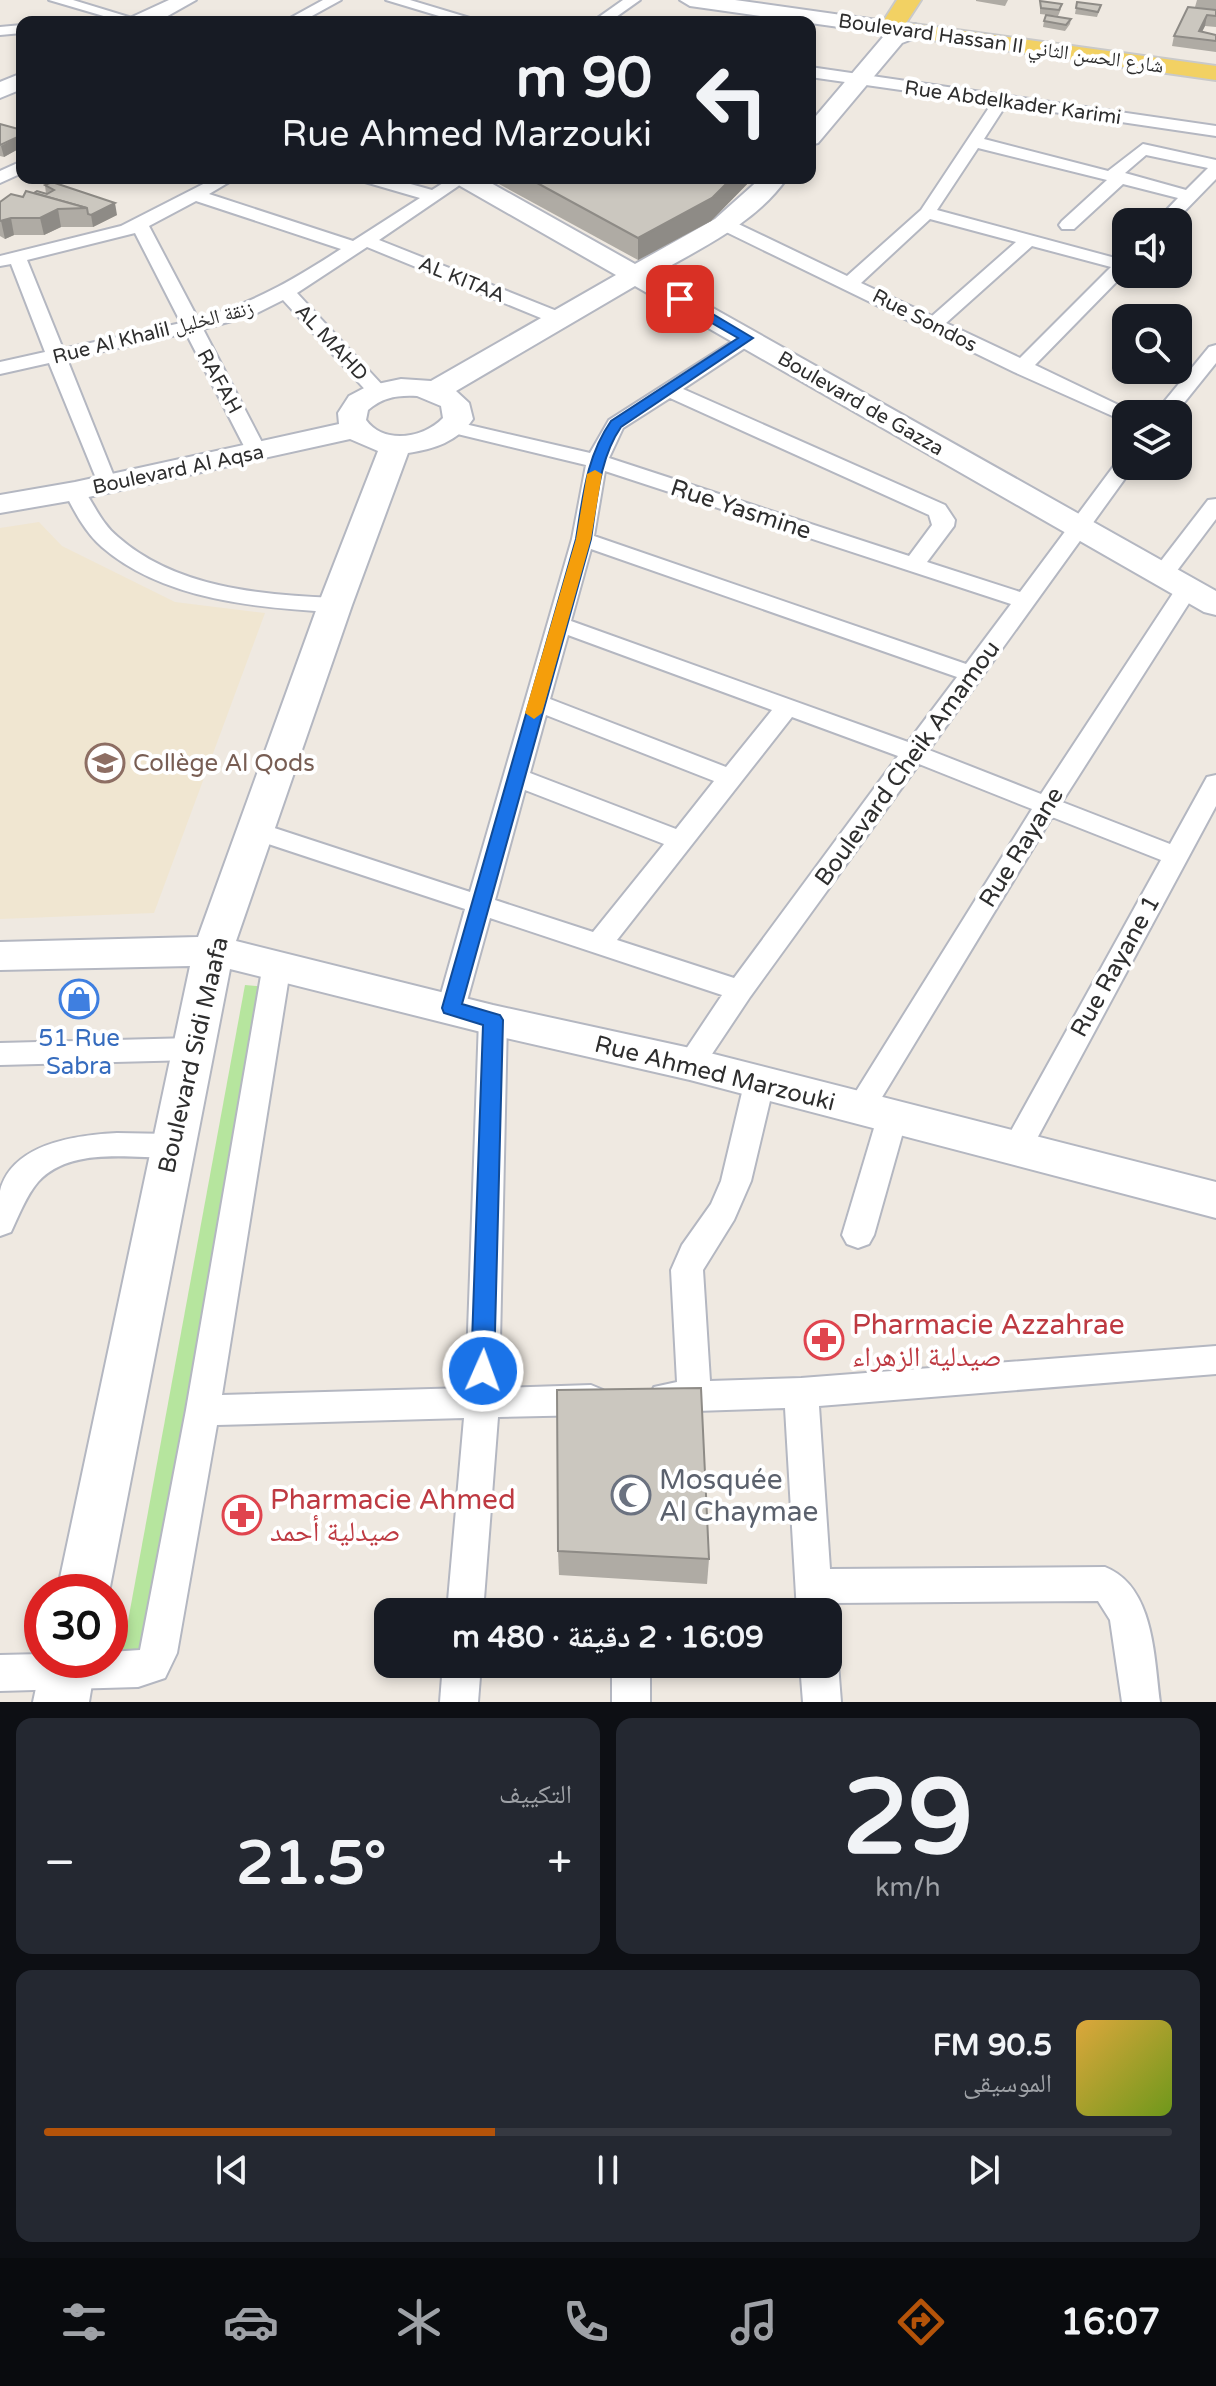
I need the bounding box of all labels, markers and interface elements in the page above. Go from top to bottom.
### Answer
street label: Boulevard Hassan II شارع الحسن الثاني [836,9,1165,82]
text: 90 m [516,45,652,112]
icon: left [680,48,784,152]
street label: Rue Abdelkader Karimi [903,76,1123,130]
text: Rue Ahmed Marzouki [282,113,652,156]
map controls [1112,208,1192,480]
button: sound [1112,208,1192,288]
street label: AL KITAA [415,252,508,308]
pin [646,265,714,333]
icon: arrive [658,277,702,321]
street label: Rue Sondos [868,284,981,357]
street label: Rue Al Khalil زنقة الخليل [50,296,256,370]
street label: AL MAHD [290,299,373,386]
button: search [1112,304,1192,384]
street label: RAFAH [192,345,247,418]
street label: Boulevard de Gazza [773,347,948,461]
button: layers [1112,400,1192,480]
street label: Boulevard Al Aqsa [90,440,266,500]
street label: Rue Yasmine [667,473,815,546]
street label: Boulevard Cheik Amamou [809,635,1006,892]
school or university icon: Collège Al Qods [84,742,126,784]
place label: Collège Al Qods [133,749,315,778]
street label: Rue Rayane [973,782,1070,913]
street label: Rue Rayane 1 [1065,890,1166,1042]
street label: Boulevard Sidi Maafa [152,934,235,1176]
shop icon: 51 Rue Sabra [58,978,100,1020]
place label: 51 Rue Sabra [38,1024,120,1081]
street label: Rue Ahmed Marzouki [592,1030,838,1117]
place label: Pharmacie Azzahrae صيدلية الزهراء [852,1308,1125,1374]
pharmacy icon: Pharmacie Azzahrae صيدلية الزهراء [803,1319,845,1361]
position arrow [441,1329,525,1413]
place label: Mosquée Al Chaymae [659,1463,818,1529]
mosque icon: Mosquée Al Chaymae [610,1474,652,1516]
place label: Pharmacie Ahmed صيدلية أحمد [270,1483,516,1549]
pharmacy icon: Pharmacie Ahmed صيدلية أحمد [221,1494,263,1536]
speed limit sign: 30 [24,1574,128,1678]
text: 16:09 · 2 دقيقة · 480 m [452,1619,764,1656]
text: 29 [843,1757,973,1882]
text: التكييف [499,1779,572,1810]
text: 21.5° [236,1828,386,1900]
text: − [44,1837,75,1890]
text: + [547,1837,572,1890]
text: km/h [875,1872,941,1903]
text: 90.5 FM [933,2027,1052,2064]
text: الموسيقى [963,2068,1052,2099]
icon: previous [210,2148,254,2192]
icon: pause [586,2148,630,2192]
icon: next [962,2148,1006,2192]
icon: filters [56,2294,112,2350]
icon: car [223,2294,279,2350]
icon: climate [391,2294,447,2350]
icon: phone [558,2294,614,2350]
icon: music [726,2294,782,2350]
icon: directions [893,2294,949,2350]
text: 16:07 [1060,2301,1160,2344]

